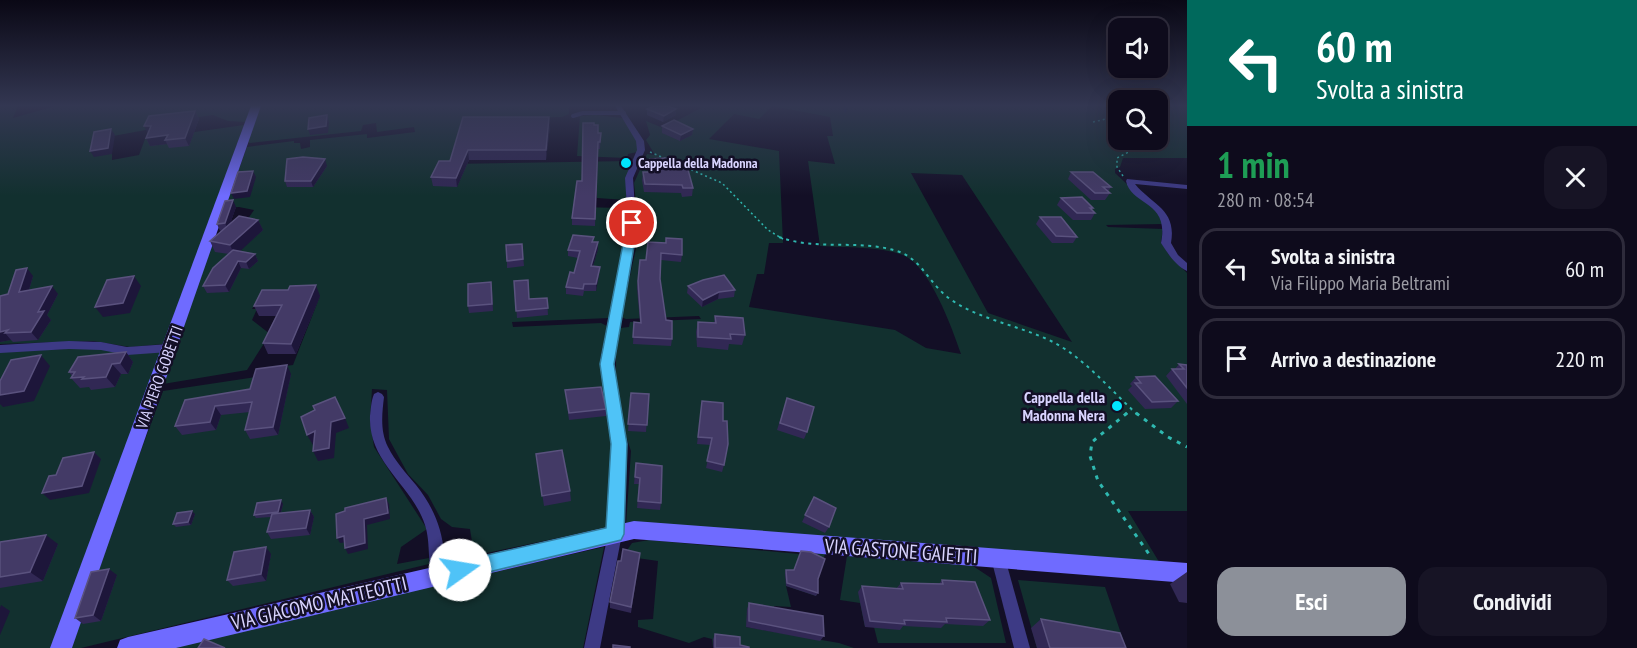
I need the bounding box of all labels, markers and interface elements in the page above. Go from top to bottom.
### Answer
map controls [1108,18,1168,150]
button: sound [1108,18,1168,78]
text: 60 m [1316,19,1393,74]
icon: left [1217,24,1295,102]
text: Svolta a sinistra [1316,72,1464,106]
button: search [1108,90,1168,150]
text: 1 min [1217,141,1290,188]
button: close [1544,146,1607,209]
place label: Cappella della Madonna [638,154,758,172]
marker: Cappella della Madonna [619,156,633,170]
text: 280 m · 08:54 [1217,187,1314,213]
pin [606,197,657,248]
icon: arrive [615,206,648,239]
text: Svolta a sinistra [1271,242,1395,270]
icon: left [1220,252,1253,285]
text: 60 m [1565,255,1604,283]
text: Via Filippo Maria Beltrami [1271,270,1450,296]
street label: VIA PIERO GOBETTI [131,323,187,432]
icon: arrive [1220,342,1253,375]
text: Arrivo a destinazione [1271,345,1436,373]
text: 220 m [1555,345,1604,373]
place label: Cappella della Madonna Nera [1022,387,1105,425]
marker: Cappella della Madonna Nera [1110,399,1124,413]
street label: VIA GASTONE GAIETTI [823,533,978,569]
position arrow [428,538,492,602]
button: Esci [1217,567,1406,636]
button: Condividi [1418,567,1607,636]
street label: VIA GIACOMO MATTEOTTI [228,570,409,636]

